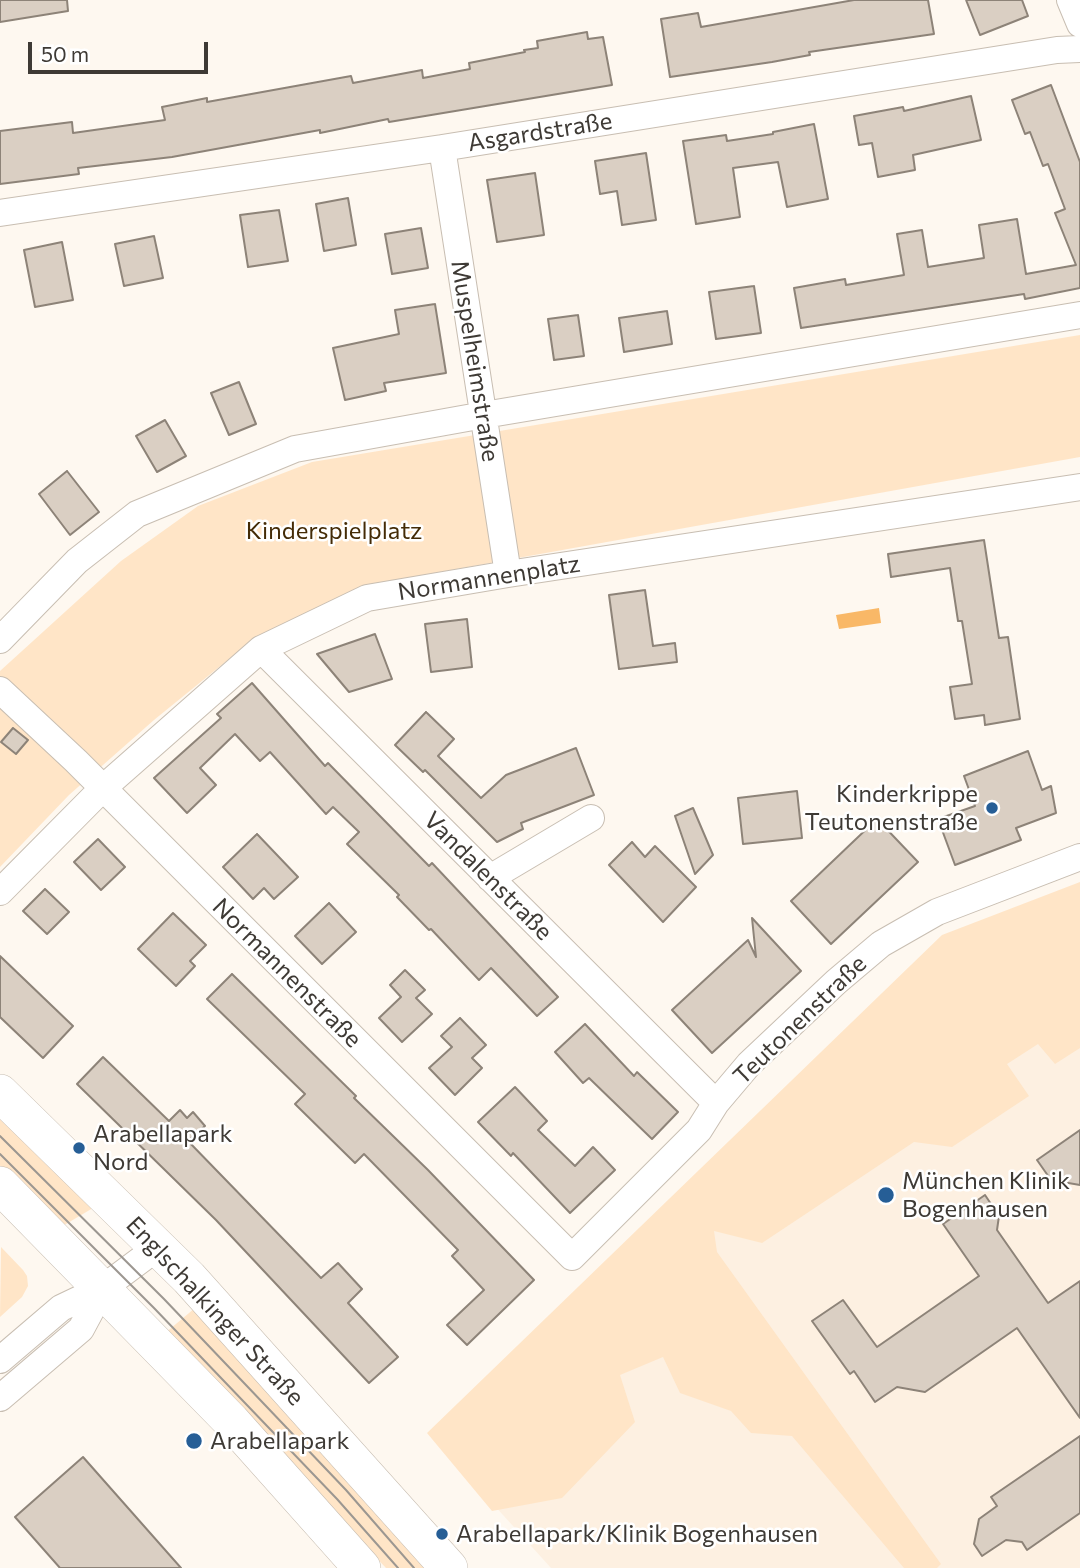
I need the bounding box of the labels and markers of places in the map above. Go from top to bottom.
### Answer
place label: Kinderkrippe Teutonenstraße [804,780,978,836]
marker: Kinderkrippe Teutonenstraße [984,800,1000,816]
place label: Arabellapark Nord [93,1120,232,1176]
marker: Arabellapark Nord [71,1140,87,1156]
place label: München Klinik Bogenhausen [902,1167,1070,1223]
marker: München Klinik Bogenhausen [876,1185,896,1205]
place label: Arabellapark [210,1427,349,1455]
marker: Arabellapark [184,1431,204,1451]
place label: Arabellapark/Klinik Bogenhausen [456,1520,818,1548]
marker: Arabellapark/Klinik Bogenhausen [434,1526,450,1542]

